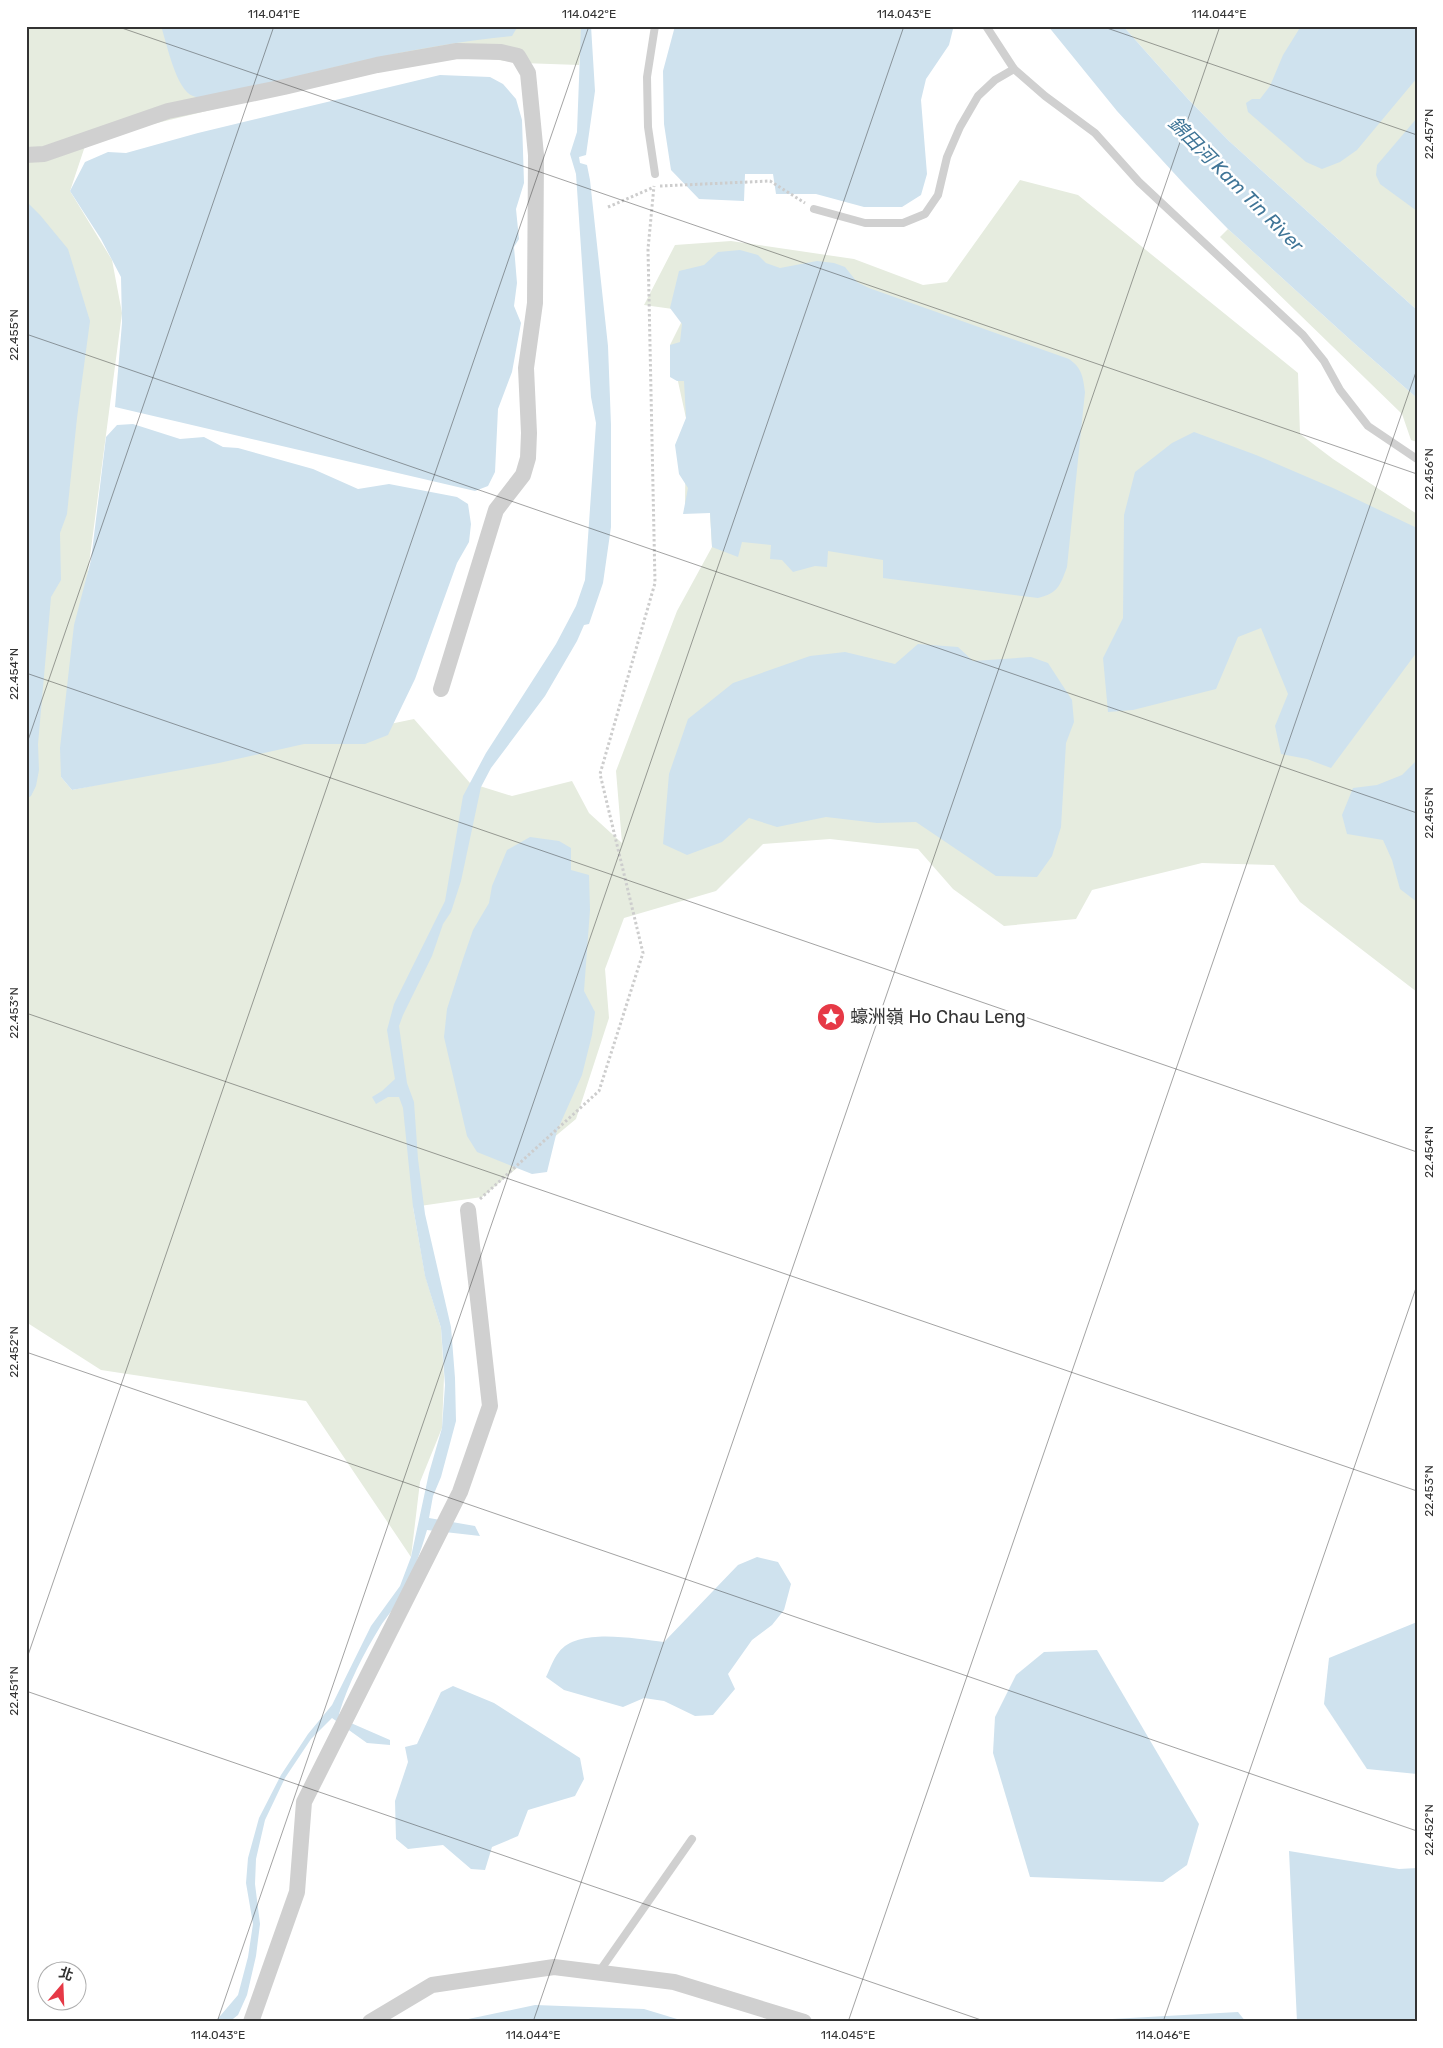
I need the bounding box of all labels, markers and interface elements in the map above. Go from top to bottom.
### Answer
text: 114.041°E [248,7,300,21]
text: 114.042°E [562,7,616,21]
text: 114.043°E [877,7,931,21]
text: 114.044°E [1192,7,1246,21]
text: 22.457°N [1422,109,1436,159]
water label: 錦田河 Kam Tin River [1164,112,1309,257]
text: 22.455°N [7,309,21,361]
text: 22.456°N [1422,448,1436,500]
text: 22.454°N [7,648,21,700]
text: 22.455°N [1422,787,1436,839]
text: 22.453°N [7,987,21,1039]
place icon: 蠔洲嶺 Ho Chau Leng [816,1002,846,1032]
place label: 蠔洲嶺 Ho Chau Leng [850,1006,1026,1028]
text: 22.454°N [1422,1126,1436,1178]
text: 22.452°N [7,1326,21,1378]
text: 22.453°N [1422,1465,1436,1517]
text: 22.451°N [7,1666,21,1716]
text: 22.452°N [1422,1804,1436,1856]
north arrow [38,1960,88,2010]
text: 北 [57,1964,75,1984]
text: 114.043°E [191,2028,245,2042]
text: 114.044°E [506,2028,560,2042]
text: 114.045°E [821,2028,875,2042]
text: 114.046°E [1136,2028,1190,2042]

